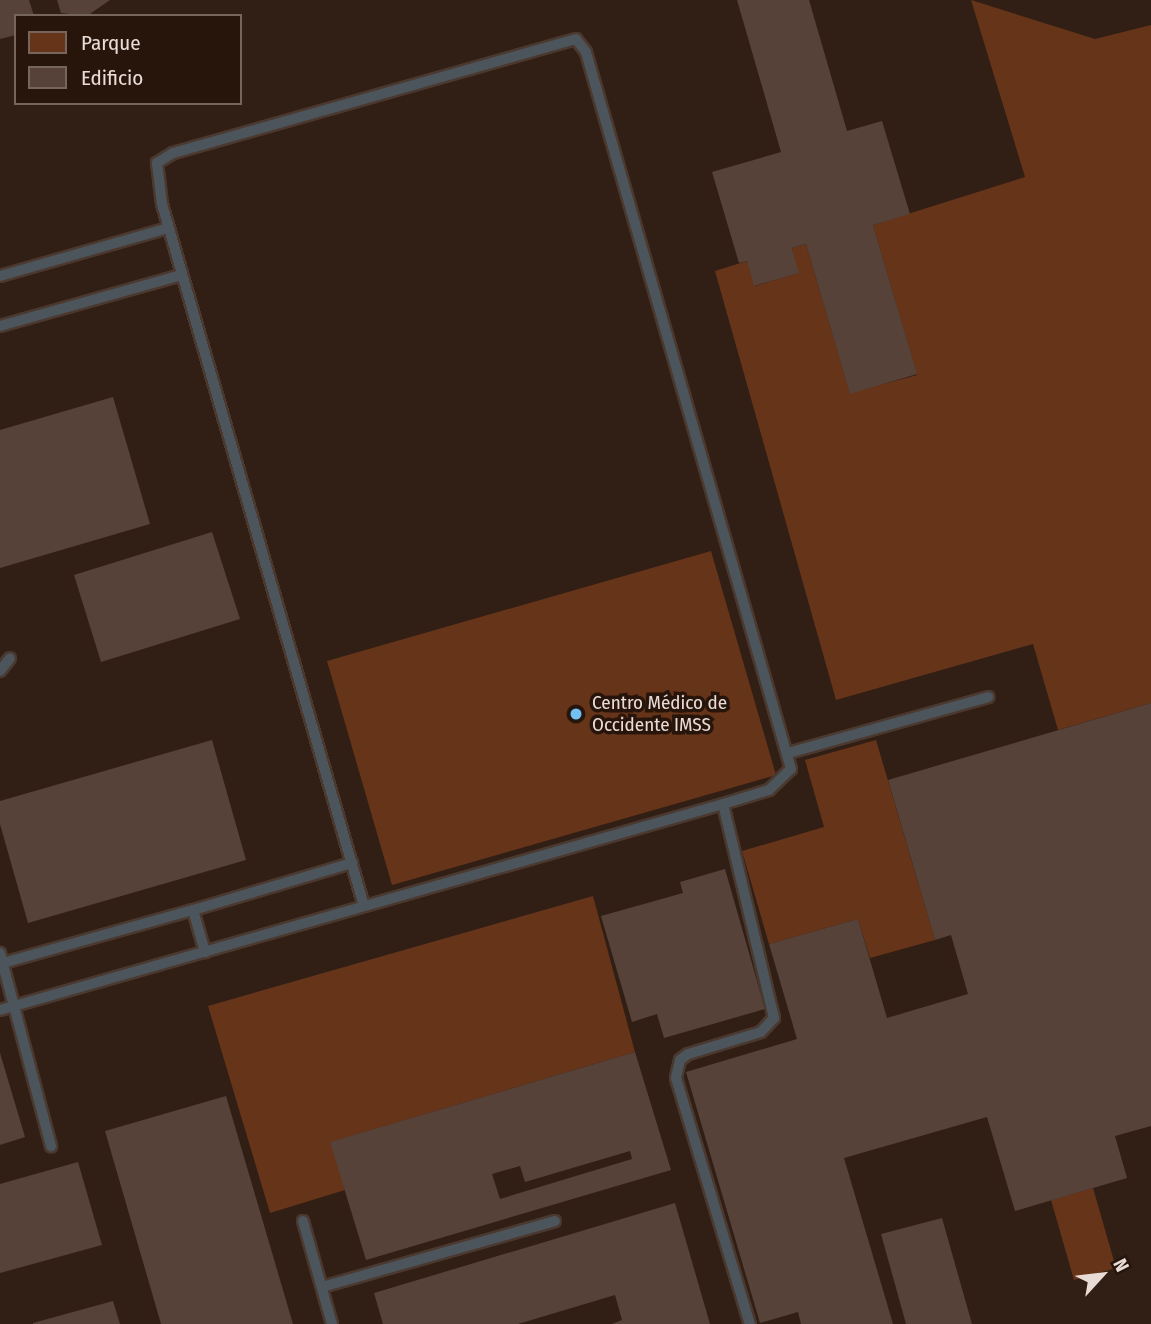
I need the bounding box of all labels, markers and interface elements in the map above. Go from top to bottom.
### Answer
legend [14,14,242,105]
text: Parque [81,30,141,56]
text: Edificio [81,65,143,91]
place label: Centro Médico de Occidente IMSS [592,692,727,736]
marker: Centro Médico de Occidente IMSS [566,704,586,724]
north arrow [1067,1240,1137,1310]
text: N [1108,1255,1134,1276]

